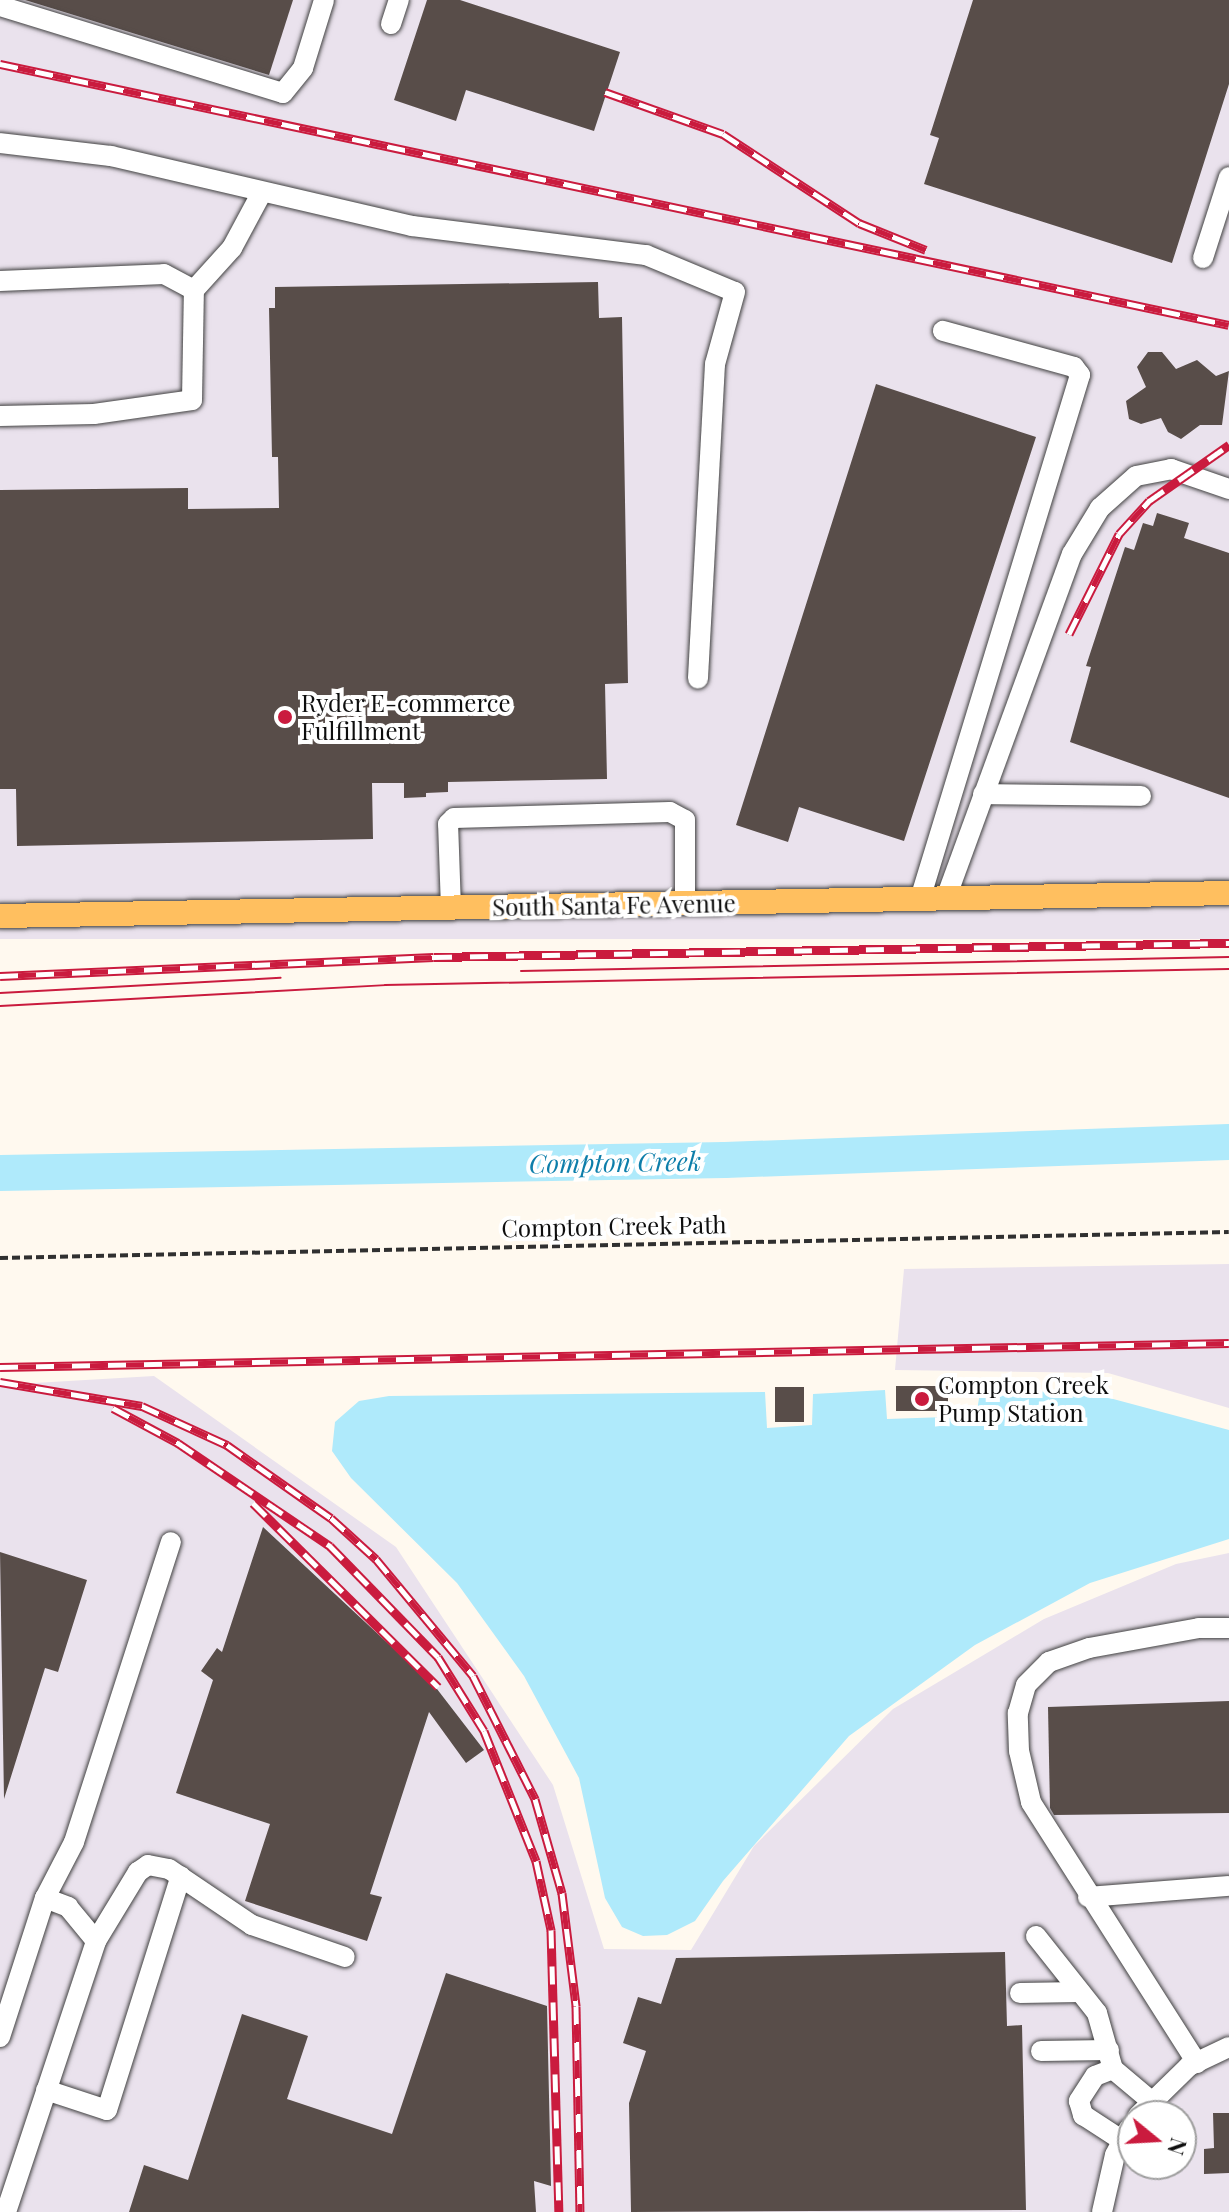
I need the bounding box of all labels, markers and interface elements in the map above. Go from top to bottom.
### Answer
place label: Ryder E-commerce Fulfillment [301,689,511,745]
marker: Ryder E-commerce Fulfillment [276,708,294,726]
street label: South Santa Fe Avenue [491,888,737,922]
water label: Compton Creek [529,1145,701,1179]
street label: Compton Creek Path [501,1210,727,1242]
place label: Compton Creek Pump Station [938,1371,1109,1427]
marker: Compton Creek Pump Station [913,1390,931,1408]
north arrow [1117,2100,1197,2180]
text: N [1161,2135,1195,2159]

